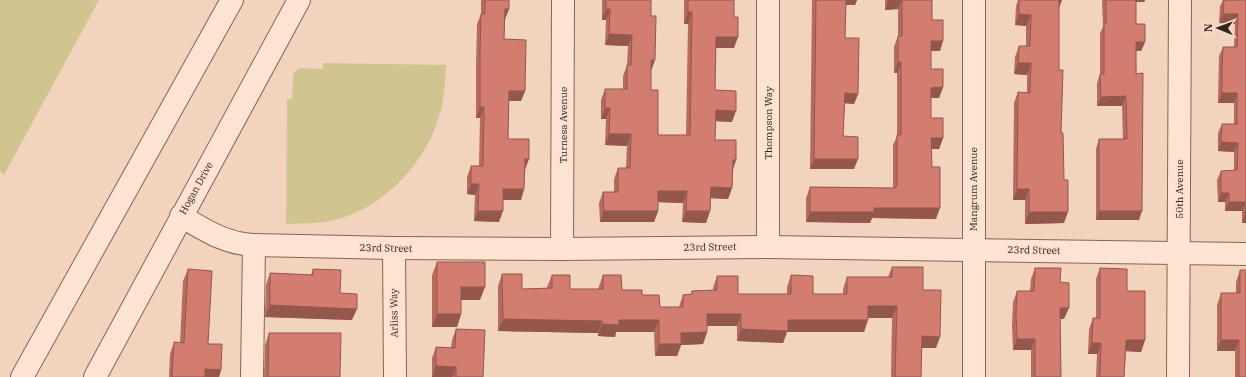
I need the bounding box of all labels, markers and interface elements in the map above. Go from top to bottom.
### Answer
north arrow [1198,8,1238,48]
text: N [1201,23,1215,32]
street label: Thompson Way [762,86,775,160]
street label: Turnesa Avenue [557,87,570,163]
street label: Mangrum Avenue [967,147,980,231]
street label: Hogan Drive [176,159,216,217]
street label: 50th Avenue [1173,159,1186,219]
street label: 23rd Street [683,240,737,254]
street label: 23rd Street [359,241,413,255]
street label: 23rd Street [1007,243,1061,257]
street label: Arliss Way [387,288,401,338]

